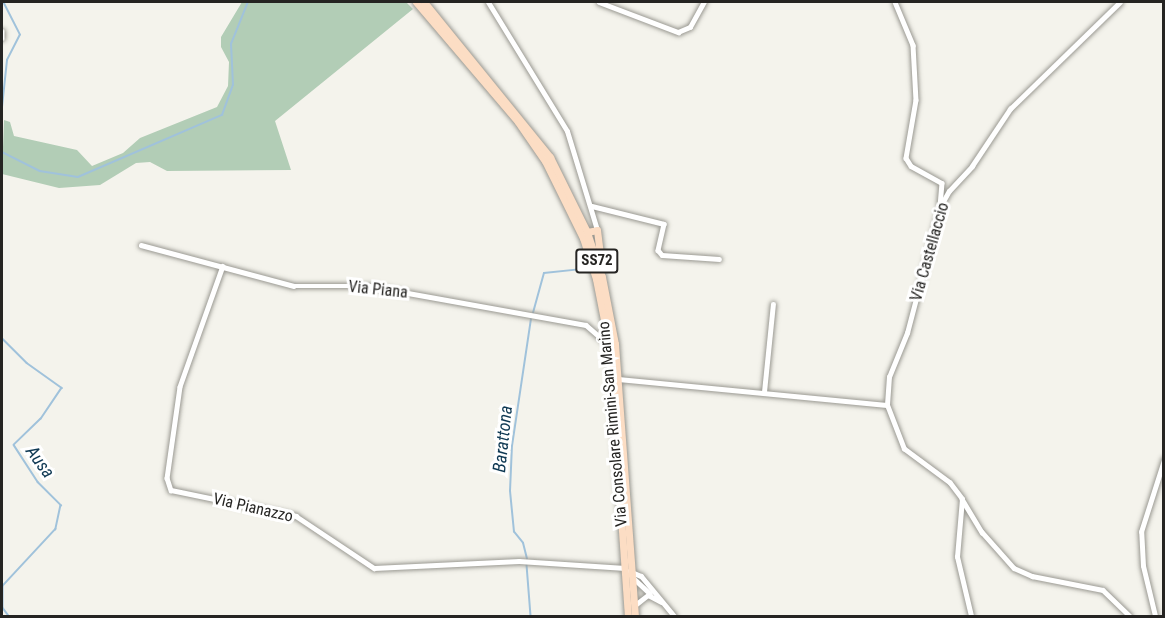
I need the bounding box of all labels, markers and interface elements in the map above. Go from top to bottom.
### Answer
street label: Via Castellaccio [907,200,953,304]
road number: SS72 [574,249,620,273]
street label: Via Piana [347,277,409,303]
street label: Via Consolare Rimini-San Marino [594,320,632,528]
water label: Barattona [489,405,517,473]
water label: Ausa [21,442,59,482]
street label: Via Pianazzo [211,489,295,527]

